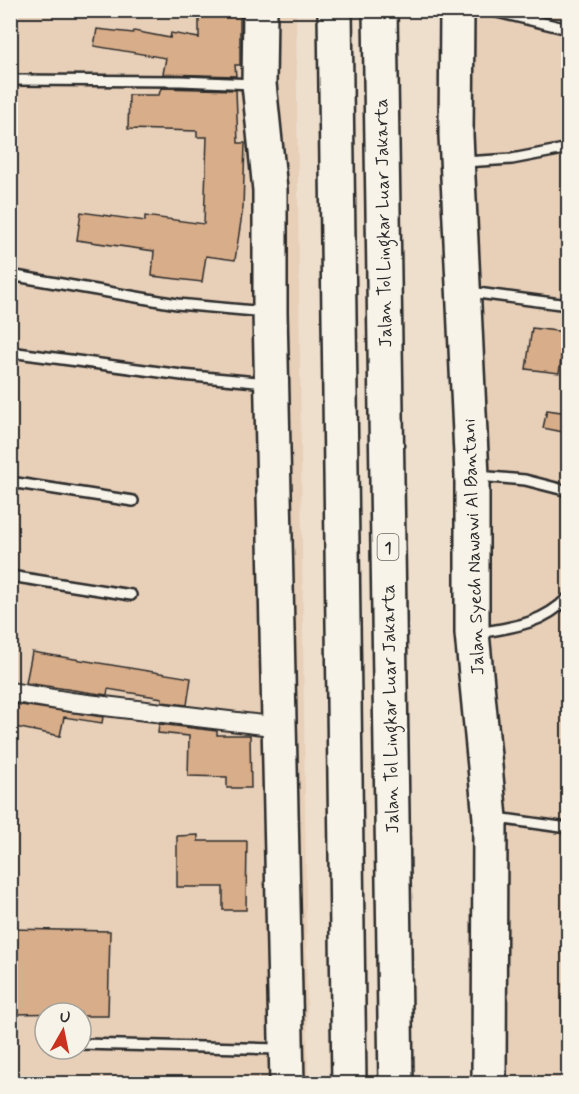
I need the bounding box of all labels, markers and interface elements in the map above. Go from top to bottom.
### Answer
street label: Jalan Tol Lingkar Luar Jakarta [370,98,400,348]
street label: Jalan Syech Nawawi Al Bantani [458,418,490,676]
road number: 1 [378,534,398,560]
street label: Jalan Tol Lingkar Luar Jakarta [377,584,407,834]
north arrow [33,1001,93,1061]
text: U [58,1006,72,1029]

